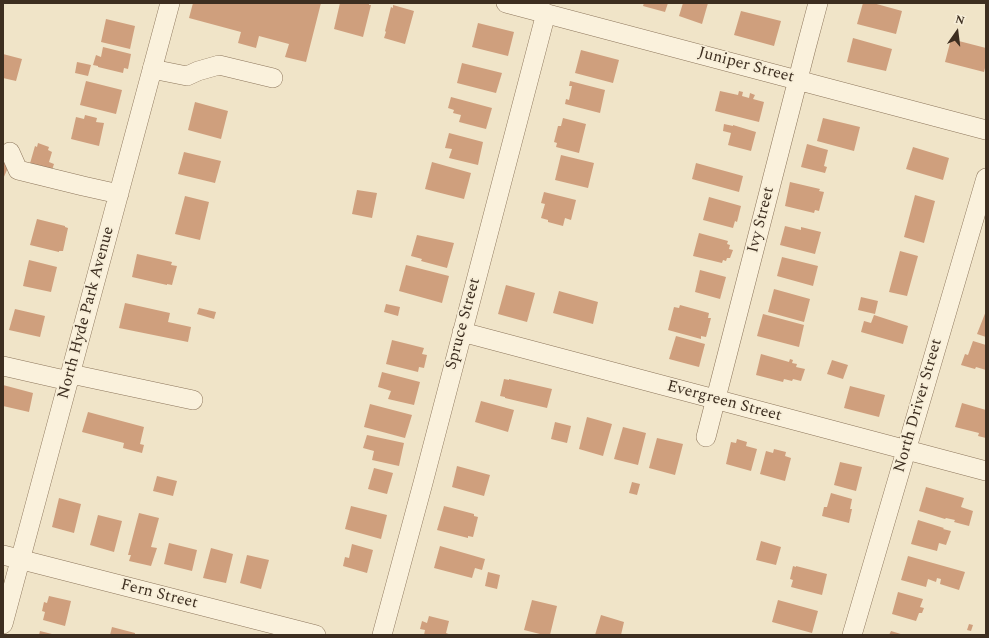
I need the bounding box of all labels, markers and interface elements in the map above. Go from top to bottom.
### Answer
text: N [954,11,966,29]
north arrow [937,12,977,52]
street label: Juniper Street [696,44,796,88]
street label: Ivy Street [745,185,779,255]
street label: North Hyde Park Avenue [55,225,119,401]
street label: Spruce Street [443,276,485,372]
street label: North Driver Street [891,337,947,475]
street label: Evergreen Street [665,377,783,427]
street label: Fern Street [118,576,200,614]

